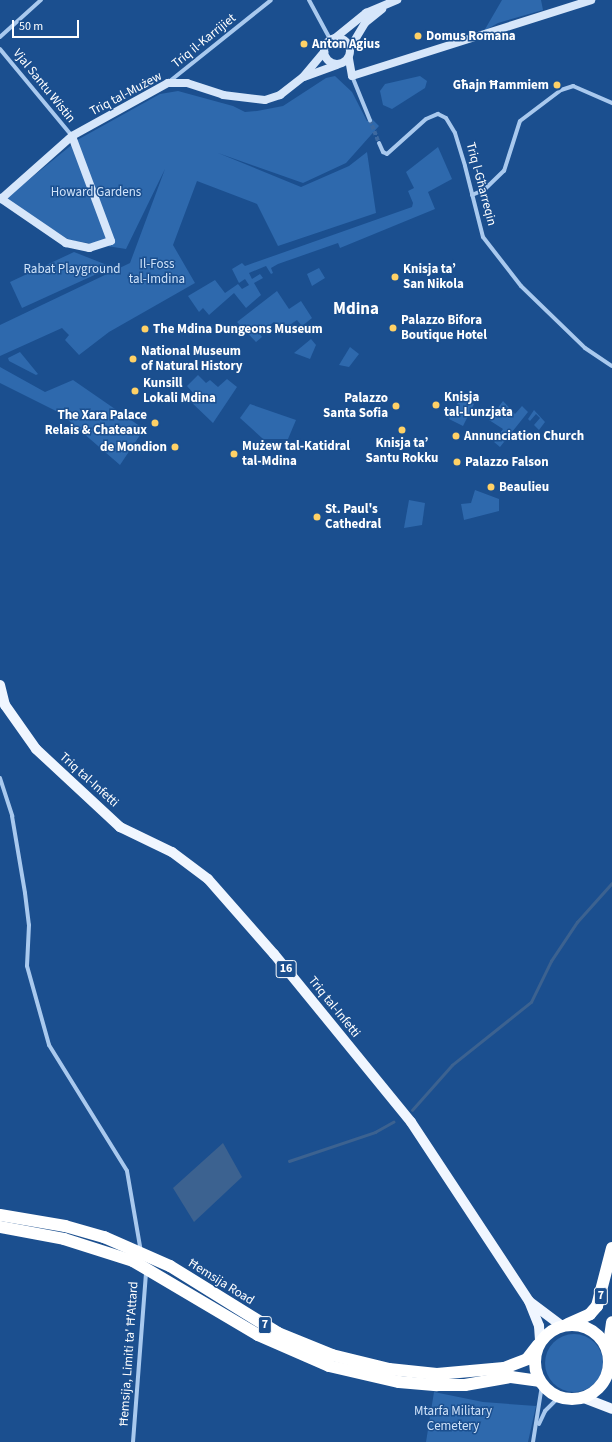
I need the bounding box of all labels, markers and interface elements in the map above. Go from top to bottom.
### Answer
street label: Triq il-Karrijiet [169,10,239,72]
scale bar [14,12,81,38]
text: 50 m [19,18,43,35]
place label: Domus Romana [426,28,516,44]
marker: Domus Romana [413,31,423,41]
place label: Anton Agius [312,36,380,52]
marker: Anton Agius [299,39,309,49]
street label: Vjal Santu Wistin [10,46,78,126]
street label: Triq tal-Mużew [87,68,165,120]
place label: Għajn Ħammiem [453,77,549,93]
marker: Għajn Ħammiem [552,80,562,90]
street label: Triq l-Għarreqin [462,140,500,228]
park label: Howard Gardens [51,184,141,200]
park label: Il-Foss tal-Imdina [129,257,185,288]
park label: Rabat Playground [24,261,120,277]
place label: Knisja ta’ San Nikola [403,262,464,293]
marker: Knisja ta’ San Nikola [390,272,400,282]
district label: Mdina [333,300,379,320]
place label: Palazzo Bifora Boutique Hotel [401,313,487,344]
place label: The Mdina Dungeons Museum [153,321,323,337]
marker: Palazzo Bifora Boutique Hotel [388,323,398,333]
marker: The Mdina Dungeons Museum [140,324,150,334]
place label: National Museum of Natural History [141,344,243,375]
marker: National Museum of Natural History [128,354,138,364]
place label: Kunsill Lokali Mdina [143,376,216,407]
marker: Kunsill Lokali Mdina [130,386,140,396]
place label: Knisja tal-Lunzjata [444,390,513,421]
place label: Palazzo Santa Sofia [323,391,388,422]
marker: Knisja tal-Lunzjata [431,400,441,410]
marker: Palazzo Santa Sofia [391,401,401,411]
place label: The Xara Palace Relais & Chateaux [45,408,147,439]
marker: The Xara Palace Relais & Chateaux [150,418,160,428]
marker: Knisja ta’ Santu Rokku [397,425,407,435]
place label: Annunciation Church [464,428,584,444]
marker: Annunciation Church [451,431,461,441]
place label: Knisja ta’ Santu Rokku [366,436,438,467]
place label: de Mondion [100,439,167,455]
place label: Mużew tal-Katidral tal-Mdina [242,439,350,470]
marker: de Mondion [170,442,180,452]
marker: Mużew tal-Katidral tal-Mdina [229,449,239,459]
place label: Palazzo Falson [465,454,549,470]
marker: Palazzo Falson [452,457,462,467]
place label: Beaulieu [499,479,549,495]
marker: Beaulieu [486,482,496,492]
place label: St. Paul's Cathedral [325,502,381,533]
marker: St. Paul's Cathedral [312,512,322,522]
street label: Triq tal-Infetti [56,749,122,811]
road number: 16 [275,959,297,979]
street label: Triq tal-Infetti [305,973,363,1041]
street label: Ħemsija Road [185,1255,257,1309]
street label: Ħemsija, Limiti ta' Ħ'Attard [116,1281,142,1427]
road number: 7 [593,1286,609,1306]
road number: 7 [257,1315,273,1335]
park label: Mtarfa Military Cemetery [414,1404,492,1435]

